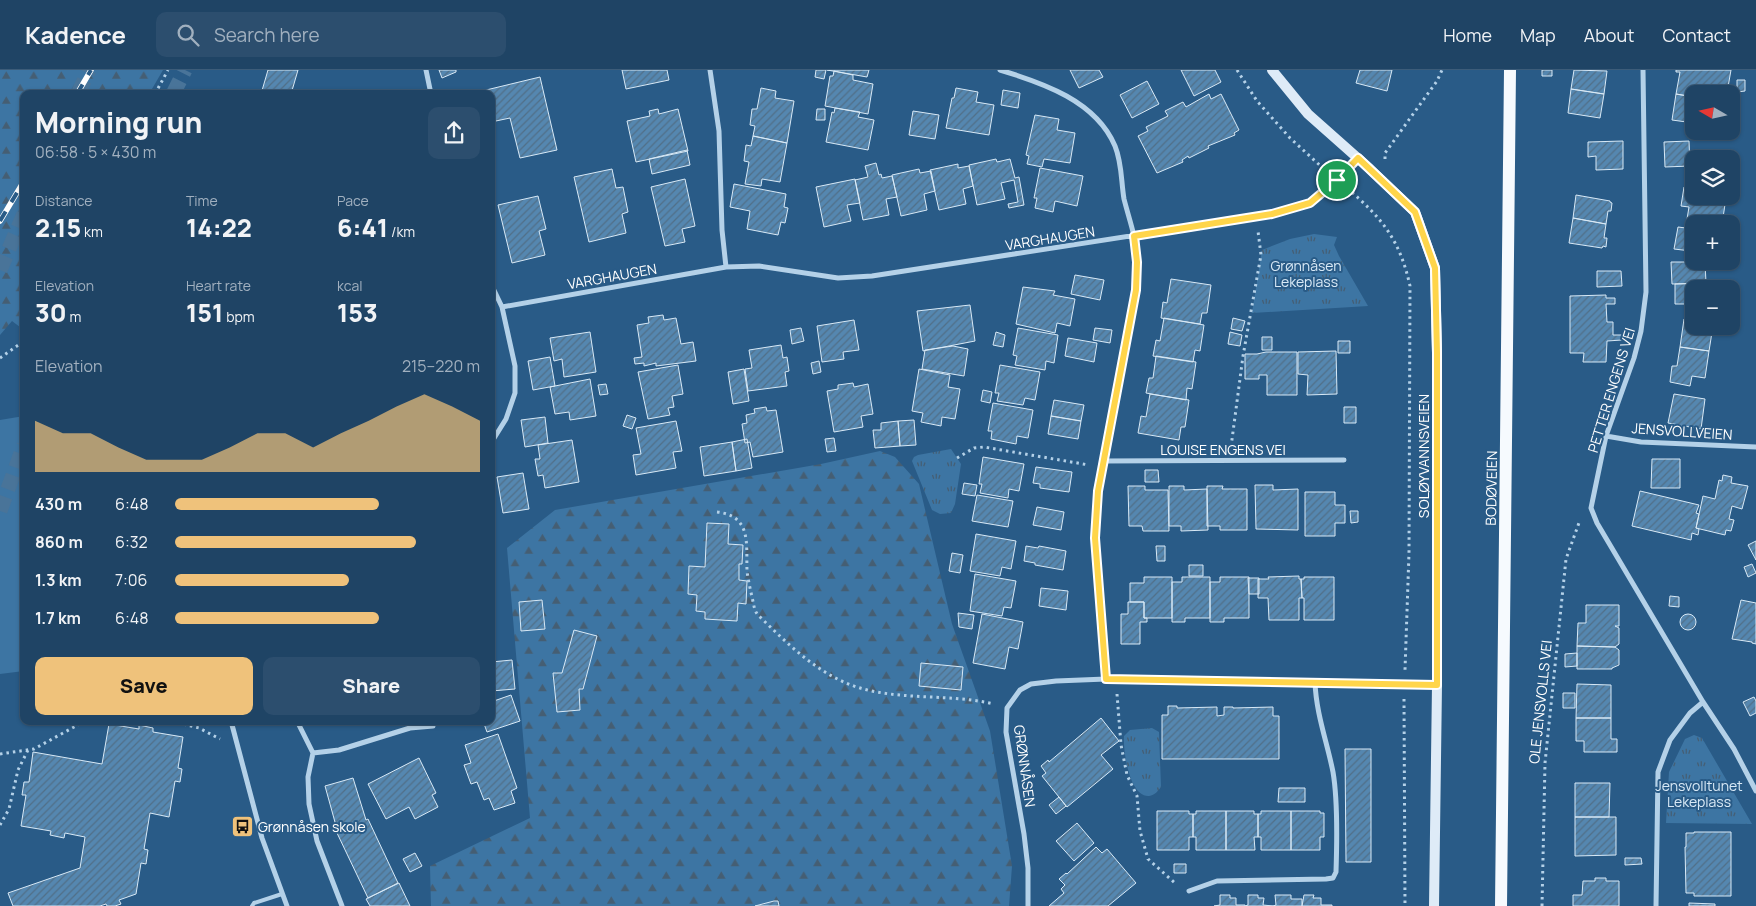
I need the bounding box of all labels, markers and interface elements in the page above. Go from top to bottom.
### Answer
search box [156,12,506,57]
text: Kadence [25,18,126,51]
icon: search [174,21,202,49]
text: Search here [214,22,320,48]
text: Home [1443,23,1492,47]
text: Map [1520,23,1556,47]
text: About [1584,23,1634,47]
text: Contact [1662,23,1731,47]
north arrow [1685,85,1740,140]
map controls [1685,85,1740,335]
text: Morning run [35,103,202,141]
button: share [428,107,480,159]
text: 06:58 · 5 × 430 m [35,141,156,163]
button: layers [1685,150,1740,205]
pin [1316,159,1358,201]
icon: arrive [1323,166,1351,194]
text: Distance [35,191,92,210]
text: Time [186,191,218,210]
text: Pace [337,191,369,210]
text: 2.15 [35,210,81,245]
text: 14:22 [186,210,252,245]
text: 6:41 [337,210,388,245]
button: + [1685,215,1740,270]
text: km [81,222,103,241]
text: /km [388,222,415,241]
street label: VARGHAUGEN [1004,222,1096,254]
park label: Grønnåsen Lekeplass [1270,256,1342,291]
street label: VARGHAUGEN [566,259,658,293]
text: Elevation [35,276,94,295]
text: Heart rate [186,276,251,295]
text: kcal [337,276,363,295]
button: − [1685,280,1740,335]
text: 30 [35,295,67,330]
text: 151 [186,295,223,330]
text: 153 [337,295,378,330]
text: m [67,307,81,326]
text: bpm [223,307,255,326]
street label: PETTER ENGENS VEI [1583,325,1639,455]
text: Elevation [35,355,103,377]
text: 215–220 m [402,355,480,377]
street label: SOLØYVANNSVEIEN [1414,394,1433,518]
street label: JENSVOLLVEIEN [1631,418,1733,444]
street label: LOUISE ENGENS VEI [1160,440,1286,459]
street label: BODØVEIEN [1481,450,1501,526]
text: 430 m [35,493,82,515]
text: 6:48 [115,493,148,515]
text: 860 m [35,531,83,553]
text: 6:32 [115,531,148,553]
text: 1.3 km [35,569,82,591]
text: 7:06 [115,569,148,591]
text: 1.7 km [35,607,81,629]
text: 6:48 [115,607,148,629]
street label: OLE JENSVOLLS VEI [1524,639,1556,765]
button: Save [35,657,253,715]
button: Share [263,657,480,715]
street label: GRØNNÅSEN [1010,724,1040,808]
park label: Jensvolltunet Lekeplass [1655,776,1743,811]
bus stop icon: Grønnåsen skole [230,814,254,838]
place label: Grønnåsen skole [258,817,366,836]

